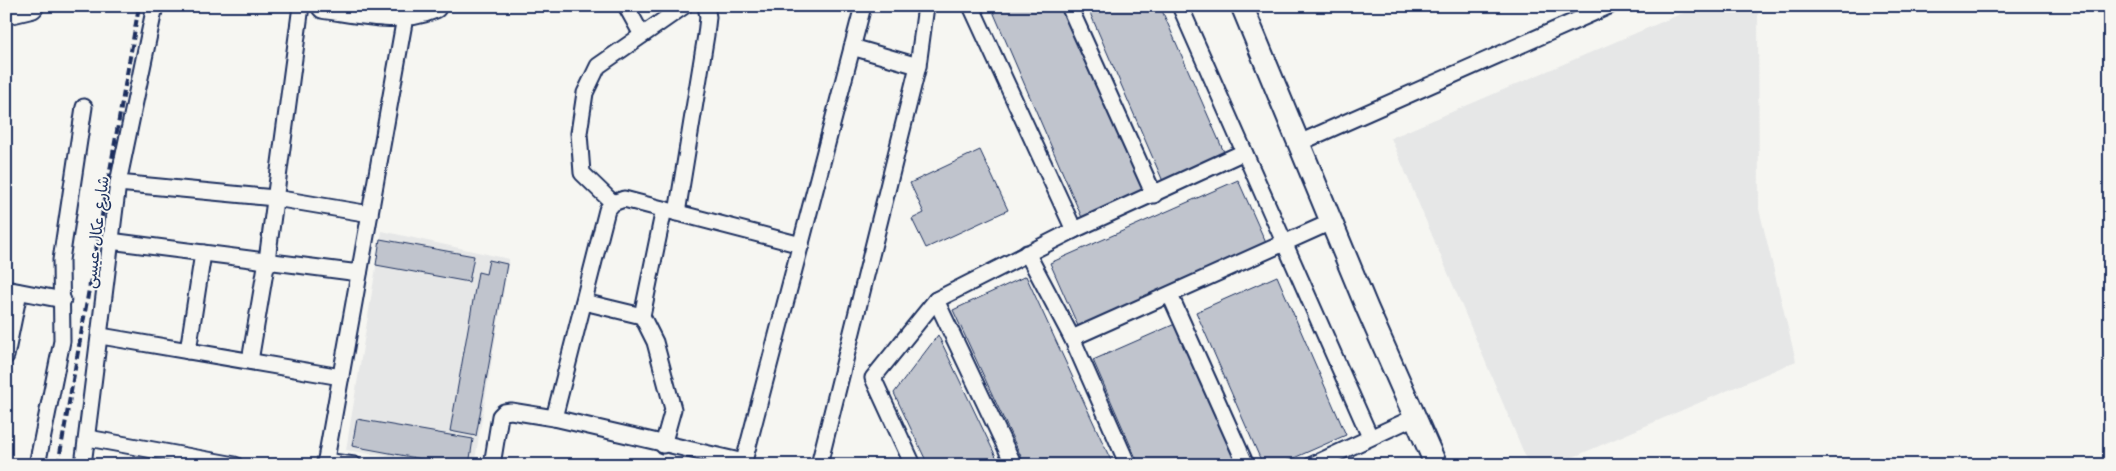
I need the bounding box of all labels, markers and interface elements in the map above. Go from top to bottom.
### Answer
street label: شارع عكال عيسى [76,174,115,290]

